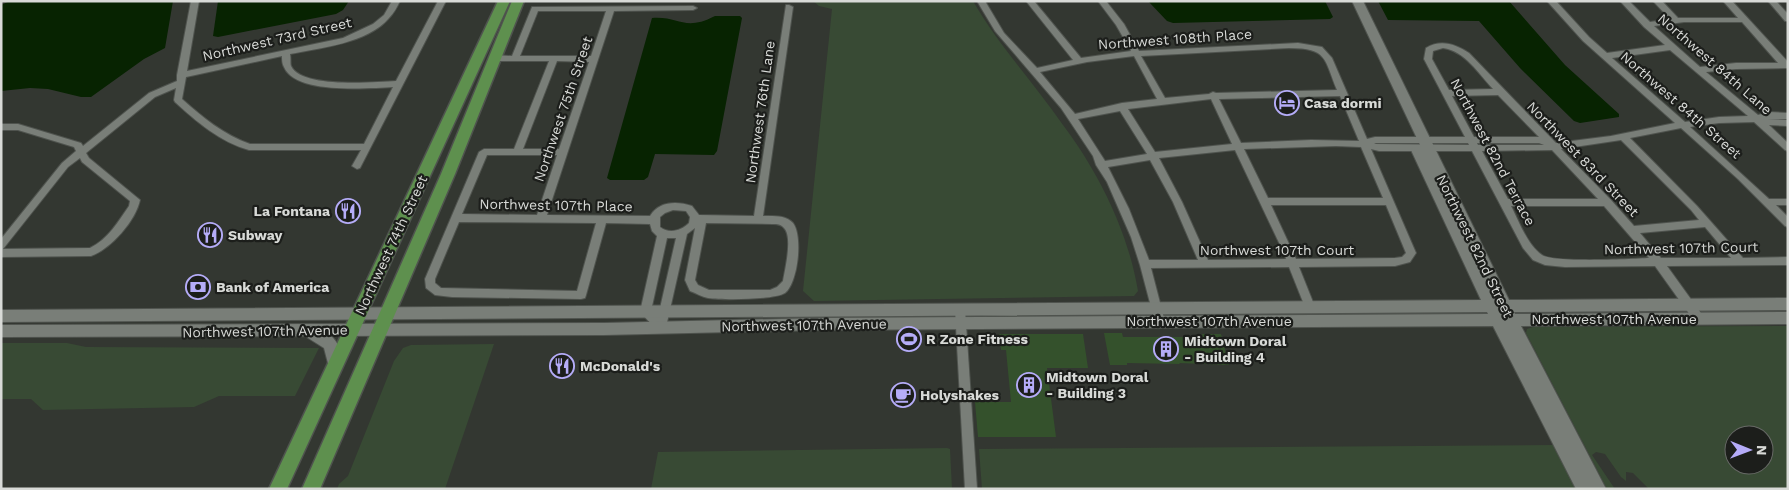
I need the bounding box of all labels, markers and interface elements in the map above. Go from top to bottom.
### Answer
street label: Northwest 84th Lane [1655,10,1775,118]
street label: Northwest 73rd Street [201,14,353,64]
street label: Northwest 108th Place [1097,26,1253,52]
street label: Northwest 75th Street [531,34,595,184]
street label: Northwest 76th Lane [742,40,778,184]
street label: Northwest 84th Street [1617,48,1745,162]
street label: Northwest 82nd Terrace [1447,76,1539,228]
hotel icon: Casa dormi [1274,90,1300,116]
place label: Casa dormi [1304,95,1382,111]
street label: Northwest 83rd Street [1524,98,1642,220]
street label: Northwest 82nd Street [1433,172,1517,320]
street label: Northwest 74th Street [352,173,430,317]
street label: Northwest 107th Place [479,196,633,214]
restaurant icon: La Fontana [335,198,361,224]
place label: La Fontana [254,203,331,219]
restaurant icon: Subway [197,222,223,248]
place label: Subway [228,227,282,243]
street label: Northwest 107th Court [1604,239,1758,257]
street label: Northwest 107th Court [1200,242,1354,258]
bank icon: Bank of America [185,274,211,300]
place label: Bank of America [216,279,330,295]
street label: Northwest 107th Avenue [1531,311,1697,327]
street label: Northwest 107th Avenue [1126,313,1292,329]
street label: Northwest 107th Avenue [721,316,887,334]
street label: Northwest 107th Avenue [182,322,348,340]
sports icon: R Zone Fitness [896,326,922,352]
place label: R Zone Fitness [926,331,1029,347]
place label: Midtown Doral - Building 4 [1184,333,1287,365]
building icon: Midtown Doral - Building 4 [1153,336,1179,362]
restaurant icon: McDonald's [549,353,575,379]
place label: McDonald's [580,358,661,374]
place label: Midtown Doral - Building 3 [1046,369,1149,401]
building icon: Midtown Doral - Building 3 [1016,372,1042,398]
cafe icon: Holyshakes [890,382,916,408]
place label: Holyshakes [920,387,1000,403]
north arrow [1724,425,1774,475]
text: N [1754,445,1770,456]

